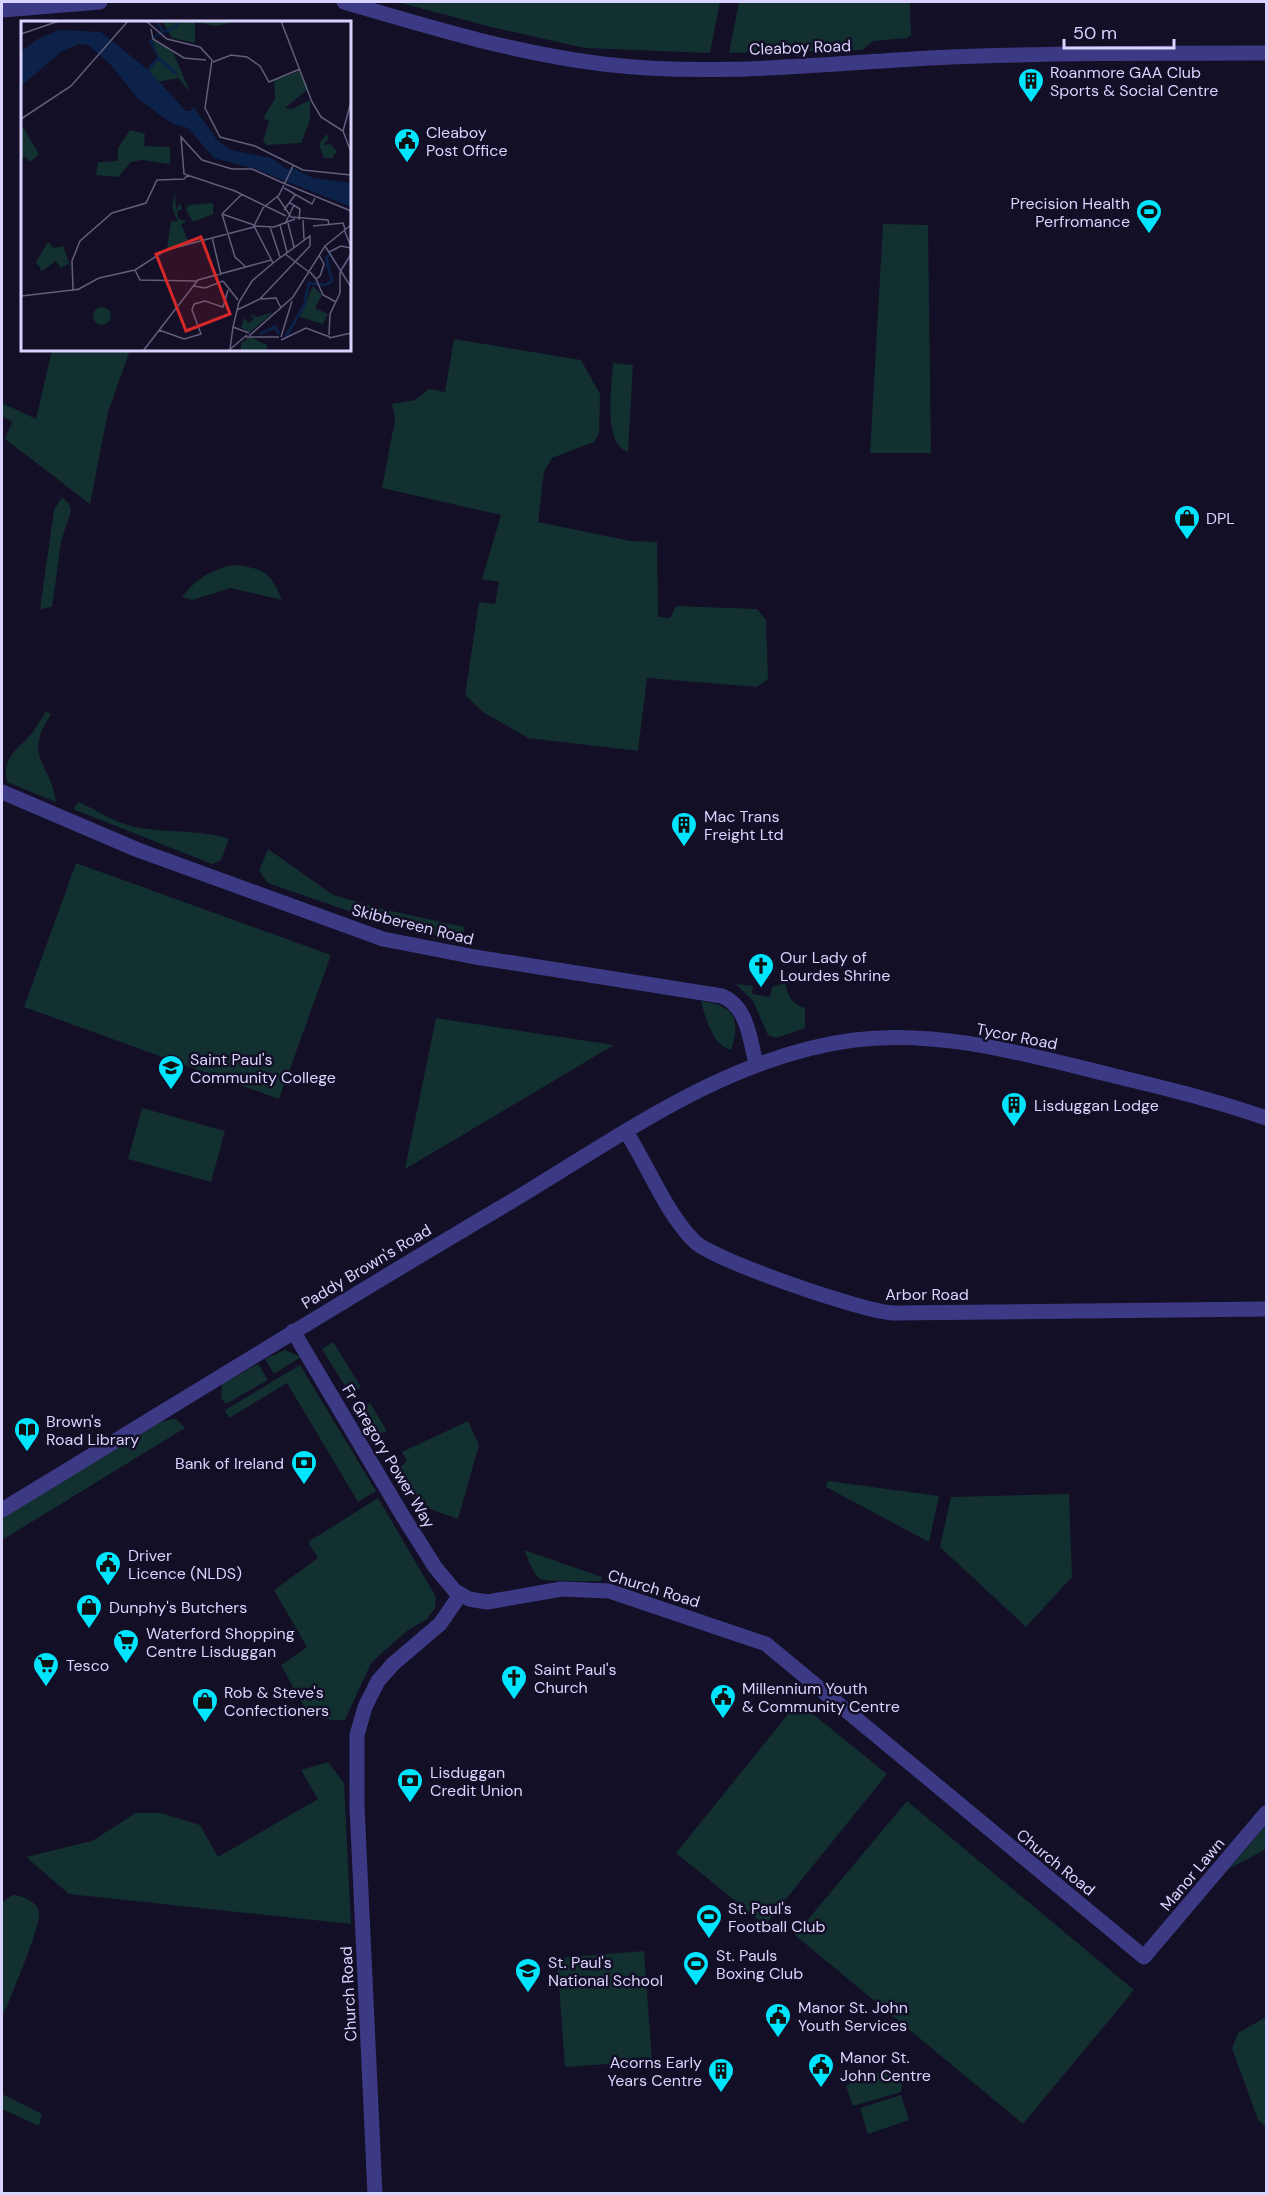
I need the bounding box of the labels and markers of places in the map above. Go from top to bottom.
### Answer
place label: Roanmore GAA Club Sports & Social Centre [1050,62,1218,101]
building icon: Roanmore GAA Club Sports & Social Centre [1016,66,1046,104]
place label: Cleaboy Post Office [426,122,508,161]
public building icon: Cleaboy Post Office [392,126,422,164]
place label: Precision Health Perfromance [1010,193,1130,232]
sports icon: Precision Health Perfromance [1134,197,1164,235]
shop icon: DPL [1172,503,1202,541]
place label: DPL [1206,508,1235,529]
place label: Mac Trans Freight Ltd [704,806,783,845]
building icon: Mac Trans Freight Ltd [669,810,699,848]
place label: Our Lady of Lourdes Shrine [780,947,890,986]
church icon: Our Lady of Lourdes Shrine [746,951,776,989]
place label: Saint Paul's Community College [190,1049,336,1088]
school or university icon: Saint Paul's Community College [156,1053,186,1091]
building icon: Lisduggan Lodge [999,1090,1029,1128]
place label: Lisduggan Lodge [1034,1095,1159,1116]
place label: Brown's Road Library [46,1411,139,1450]
library icon: Brown's Road Library [12,1415,42,1453]
bank icon: Bank of Ireland [289,1448,319,1486]
place label: Bank of Ireland [175,1453,284,1474]
place label: Driver Licence (NLDS) [128,1545,242,1584]
public building icon: Driver Licence (NLDS) [93,1549,123,1587]
shop icon: Dunphy's Butchers [74,1592,104,1630]
place label: Dunphy's Butchers [109,1597,247,1618]
place label: Waterford Shopping Centre Lisduggan [146,1623,295,1662]
supermarket icon: Waterford Shopping Centre Lisduggan [111,1627,141,1665]
supermarket icon: Tesco [31,1650,61,1688]
place label: Tesco [66,1655,109,1676]
place label: Saint Paul's Church [534,1659,616,1698]
church icon: Saint Paul's Church [499,1663,529,1701]
place label: Millennium Youth & Community Centre [742,1678,900,1717]
place label: Rob & Steve's Confectioners [224,1682,329,1721]
public building icon: Millennium Youth & Community Centre [708,1682,738,1720]
shop icon: Rob & Steve's Confectioners [190,1686,220,1724]
place label: Lisduggan Credit Union [430,1762,523,1801]
bank icon: Lisduggan Credit Union [395,1766,425,1804]
place label: St. Paul's Football Club [728,1898,826,1937]
sports icon: St. Paul's Football Club [694,1902,724,1940]
place label: St. Pauls Boxing Club [716,1945,803,1984]
sports icon: St. Pauls Boxing Club [681,1949,711,1987]
place label: St. Paul's National School [548,1952,663,1991]
school or university icon: St. Paul's National School [513,1956,543,1994]
place label: Manor St. John Youth Services [798,1997,908,2036]
public building icon: Manor St. John Youth Services [763,2001,793,2039]
place label: Manor St. John Centre [840,2047,931,2086]
public building icon: Manor St. John Centre [806,2051,836,2089]
place label: Acorns Early Years Centre [607,2052,702,2091]
building icon: Acorns Early Years Centre [706,2056,736,2094]

